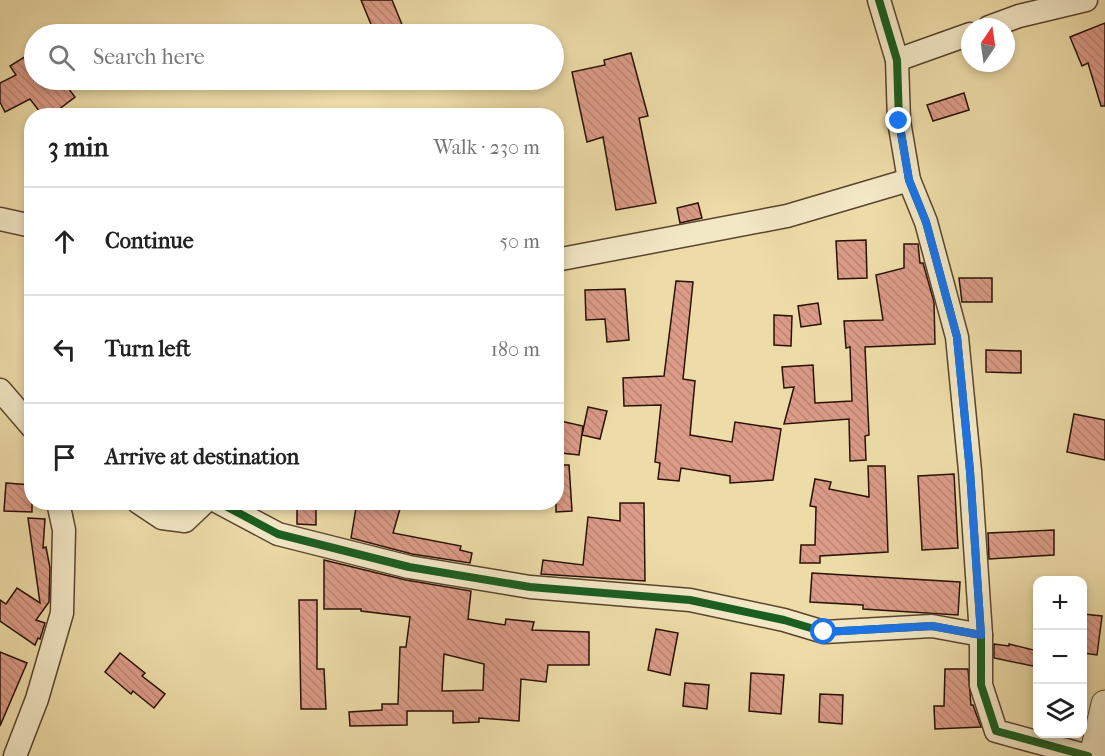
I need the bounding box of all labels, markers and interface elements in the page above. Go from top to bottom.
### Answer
north arrow [961,18,1015,72]
search box [24,24,564,90]
icon: search [45,41,78,74]
text: Search here [93,44,205,70]
route end [885,107,911,133]
text: 3 min [48,132,109,163]
text: Walk · 230 m [434,136,540,159]
icon: ahead [48,225,81,258]
text: Continue [105,228,194,254]
text: 50 m [499,230,540,253]
icon: left [48,333,81,366]
text: Turn left [105,336,191,362]
text: 180 m [491,338,540,361]
icon: arrive [48,441,81,474]
text: Arrive at destination [105,444,299,470]
map controls [1033,576,1087,738]
button: + [1033,576,1087,630]
route start [810,618,836,644]
button: − [1033,630,1087,684]
button: layers [1033,684,1087,738]

